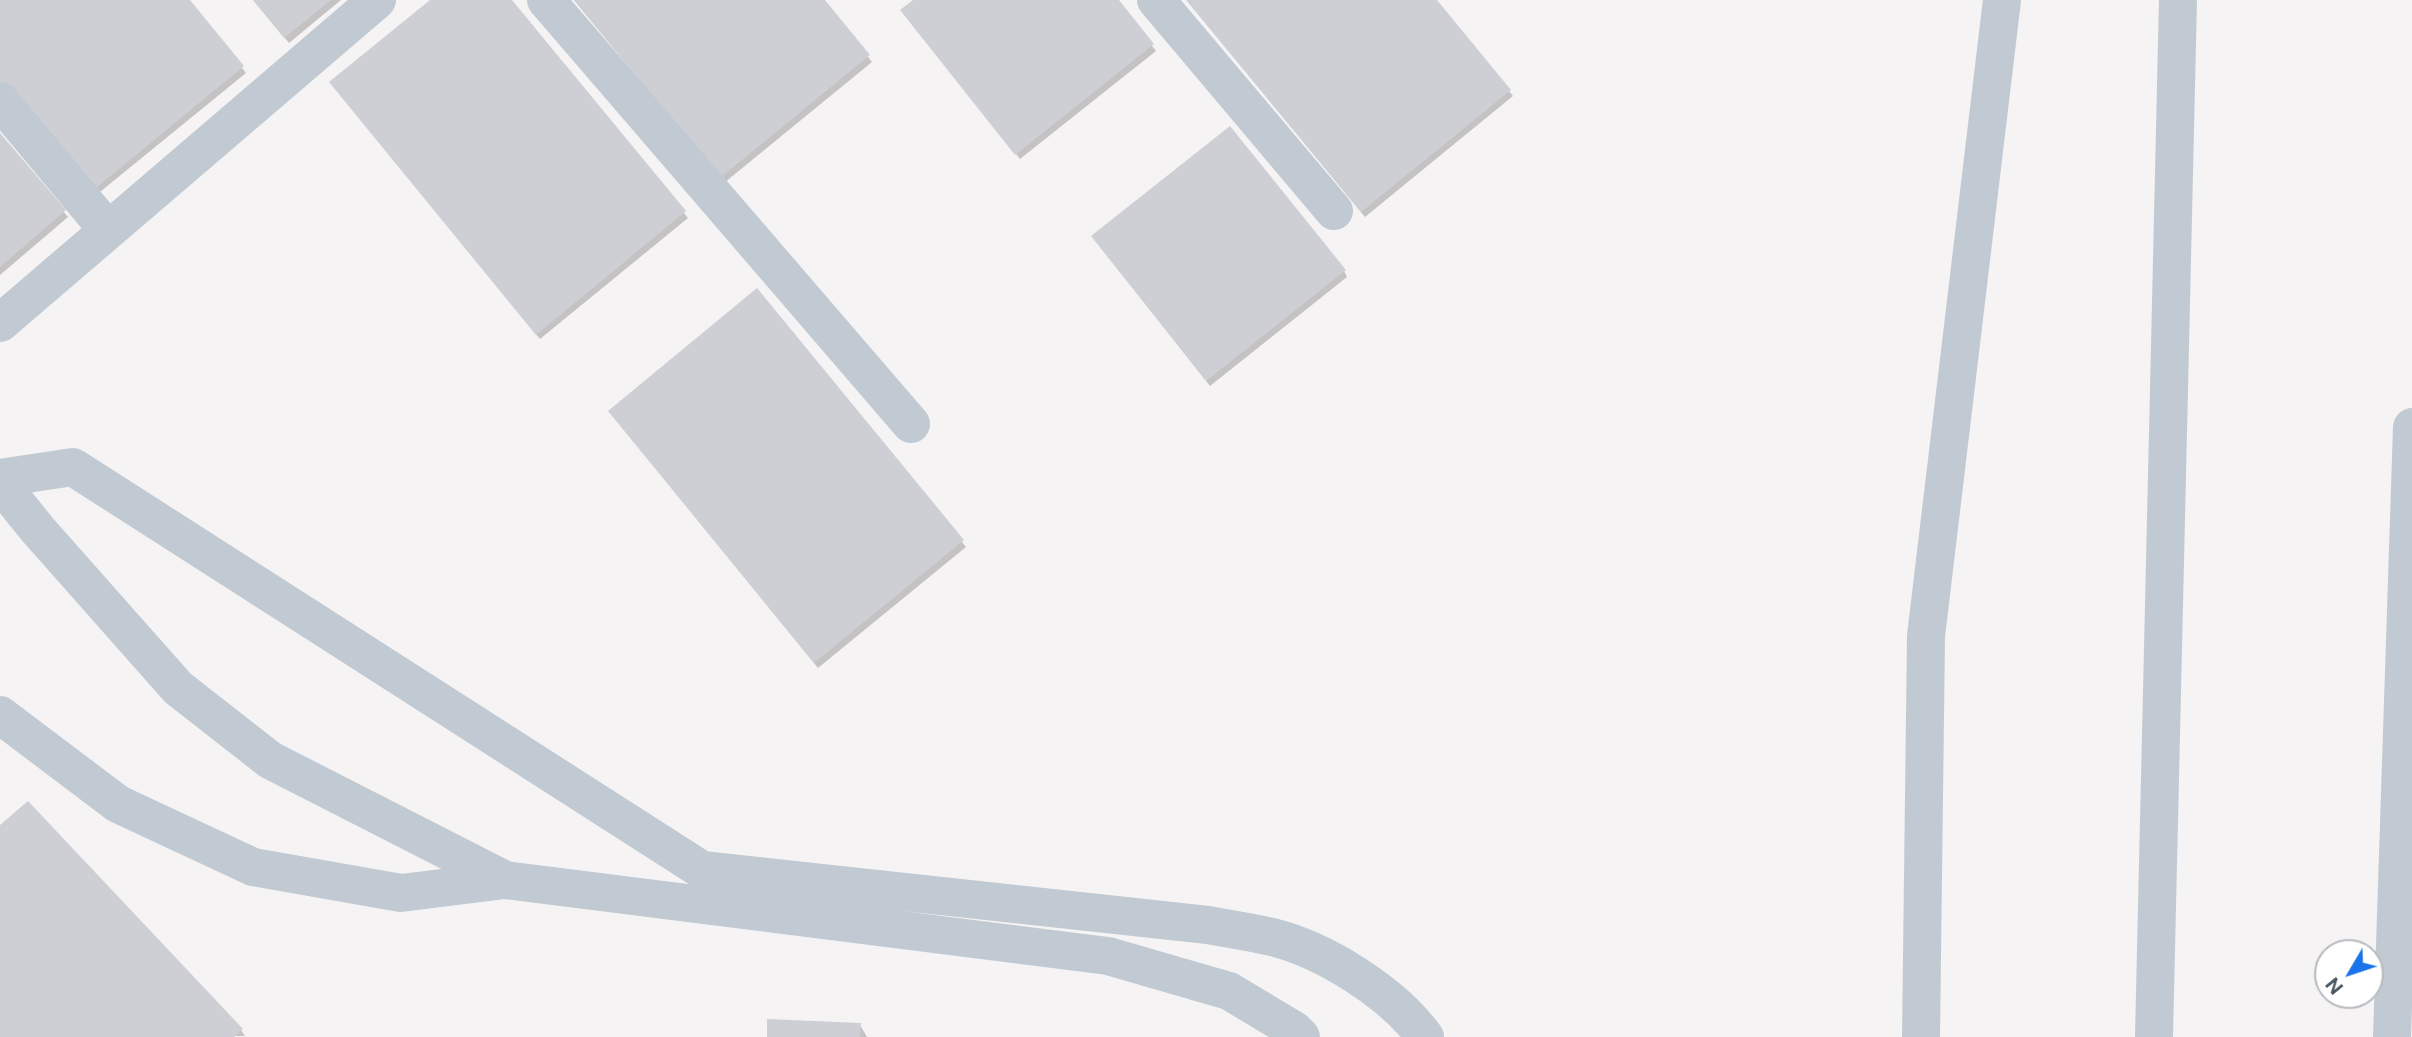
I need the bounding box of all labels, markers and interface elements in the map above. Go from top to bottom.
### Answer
north arrow [2314,939,2384,1009]
text: N [2321,973,2347,999]

